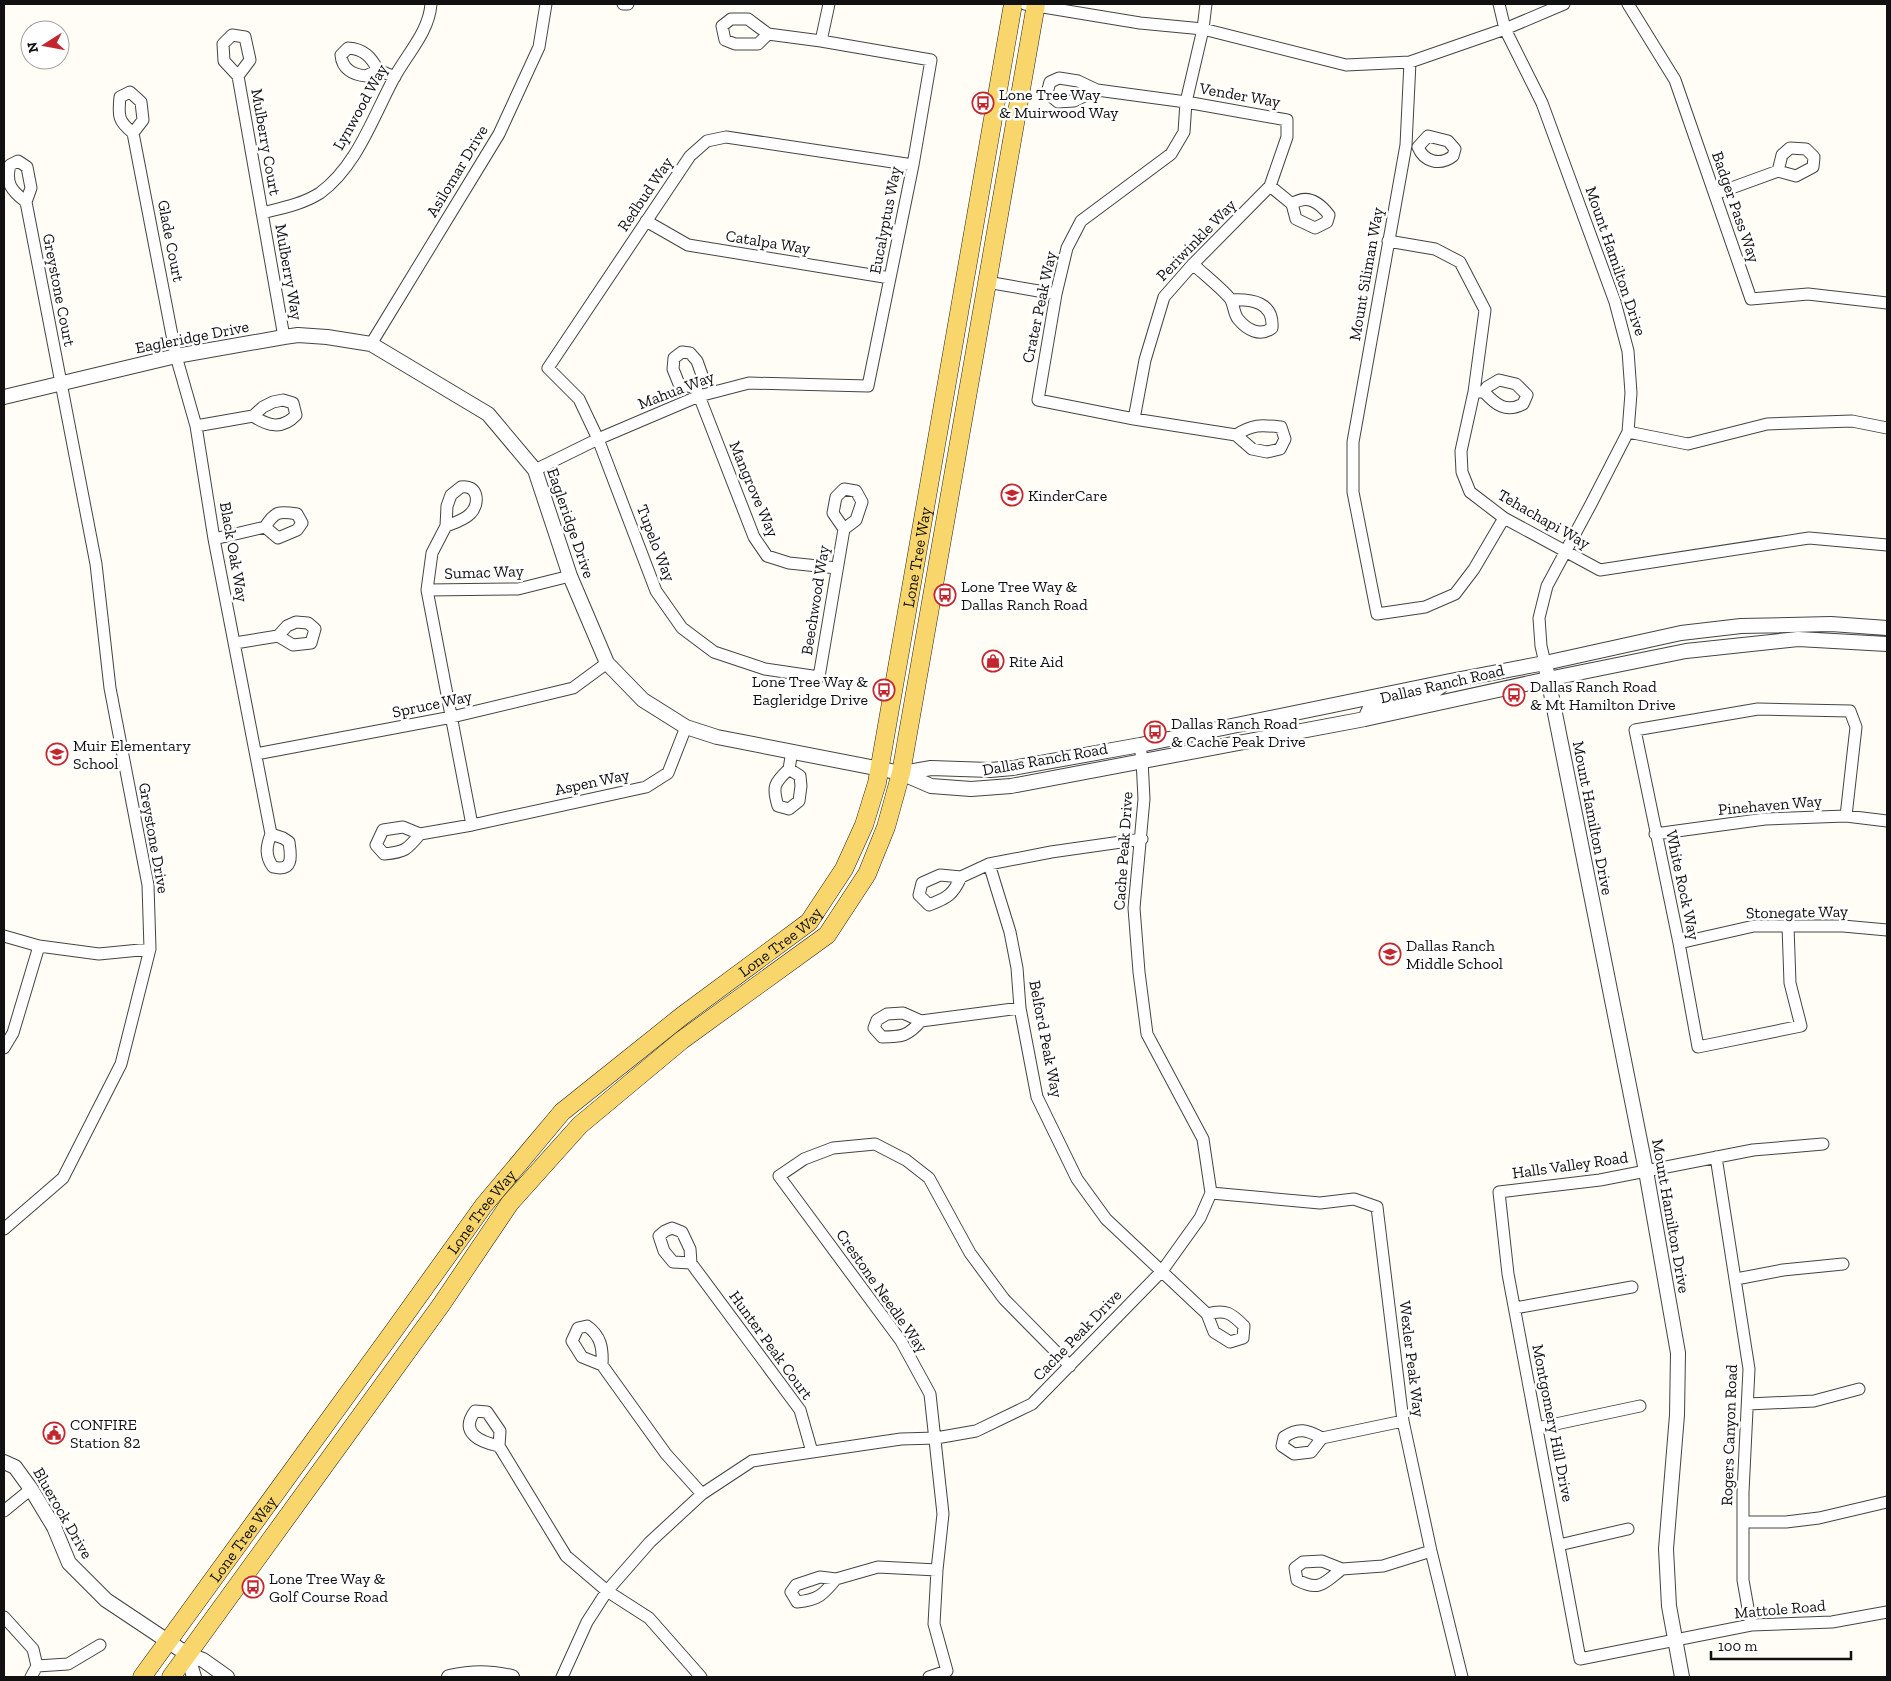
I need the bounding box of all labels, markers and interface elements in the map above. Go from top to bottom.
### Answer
north arrow [20,20,70,70]
text: N [23,40,42,54]
street label: Lynwood Way [329,60,392,153]
street label: Vender Way [1197,78,1283,112]
place label: Lone Tree Way & Muirwood Way [999,85,1119,122]
street label: Mulberry Court [247,87,285,197]
bus stop icon: Lone Tree Way & Muirwood Way [971,91,995,115]
street label: Asilomar Drive [422,122,492,220]
street label: Badger Pass Way [1708,149,1764,266]
street label: Redbud Way [613,153,677,235]
street label: Eucalyptus Way [865,164,905,275]
street label: Mount Hamilton Drive [1582,184,1650,338]
street label: Periwinkle Way [1152,195,1240,285]
street label: Glade Court [154,198,188,284]
street label: Mount Siliman Way [1345,205,1387,342]
street label: Mulberry Way [271,222,307,322]
street label: Catalpa Way [724,226,812,258]
street label: Greystone Court [39,232,79,348]
street label: Crater Peak Way [1018,249,1060,365]
street label: Eagleridge Drive [134,317,250,357]
street label: Mahua Way [635,366,718,413]
street label: Mangrove Way [725,438,783,541]
street label: Eagleridge Drive [543,465,599,581]
school or university icon: KinderCare [1000,483,1024,507]
street label: Tehachapi Way [1494,485,1594,553]
place label: KinderCare [1028,486,1107,505]
street label: Black Oak Way [216,500,252,604]
street label: Tupelo Way [633,502,680,585]
street label: Lone Tree Way [898,505,935,609]
street label: Beechwood Way [797,543,833,656]
street label: Sumac Way [444,561,525,583]
place label: Lone Tree Way & Dallas Ranch Road [961,577,1088,614]
bus stop icon: Lone Tree Way & Dallas Ranch Road [933,583,957,607]
shop icon: Rite Aid [981,649,1005,673]
place label: Rite Aid [1009,652,1064,671]
street label: Dallas Ranch Road [1378,660,1506,708]
place label: Lone Tree Way & Eagleridge Drive [752,672,868,709]
place label: Dallas Ranch Road & Mt Hamilton Drive [1530,677,1676,714]
bus stop icon: Lone Tree Way & Eagleridge Drive [872,678,896,702]
bus stop icon: Dallas Ranch Road & Mt Hamilton Drive [1502,683,1526,707]
street label: Spruce Way [390,686,474,722]
place label: Dallas Ranch Road & Cache Peak Drive [1171,714,1306,751]
bus stop icon: Dallas Ranch Road & Cache Peak Drive [1143,720,1167,744]
place label: Muir Elementary School [73,736,191,773]
street label: Dallas Ranch Road [981,739,1109,779]
street label: Mount Hamilton Drive [1569,739,1617,897]
school or university icon: Muir Elementary School [45,742,69,766]
street label: Aspen Way [553,765,632,799]
street label: Greystone Drive [135,781,173,895]
street label: Cache Peak Drive [1109,791,1137,911]
street label: Pinehaven Way [1717,791,1824,819]
street label: White Rock Way [1662,828,1704,943]
street label: Stonegate Way [1746,902,1849,922]
street label: Lone Tree Way [734,903,826,981]
place label: Dallas Ranch Middle School [1406,936,1503,973]
school or university icon: Dallas Ranch Middle School [1378,942,1402,966]
street label: Belford Peak Way [1025,979,1067,1100]
street label: Mount Hamilton Drive [1648,1137,1694,1295]
street label: Halls Valley Road [1511,1147,1629,1183]
street label: Lone Tree Way [443,1165,520,1257]
street label: Crestone Needle Way [832,1226,932,1357]
street label: Cache Peak Drive [1029,1286,1125,1384]
street label: Hunter Peak Court [725,1287,817,1403]
street label: Wexler Peak Way [1395,1300,1429,1419]
street label: Montgomery Hill Drive [1528,1343,1578,1503]
street label: Rogers Canyon Road [1717,1364,1741,1506]
place label: CONFIRE Station 82 [70,1415,140,1452]
public building icon: CONFIRE Station 82 [42,1421,66,1445]
street label: Bluerock Drive [29,1464,97,1562]
street label: Lone Tree Way [205,1491,281,1585]
place label: Lone Tree Way & Golf Course Road [269,1569,388,1606]
bus stop icon: Lone Tree Way & Golf Course Road [241,1575,265,1599]
street label: Mattole Road [1734,1596,1827,1622]
scale bar [1711,1628,1851,1660]
text: 100 m [1718,1637,1757,1655]

